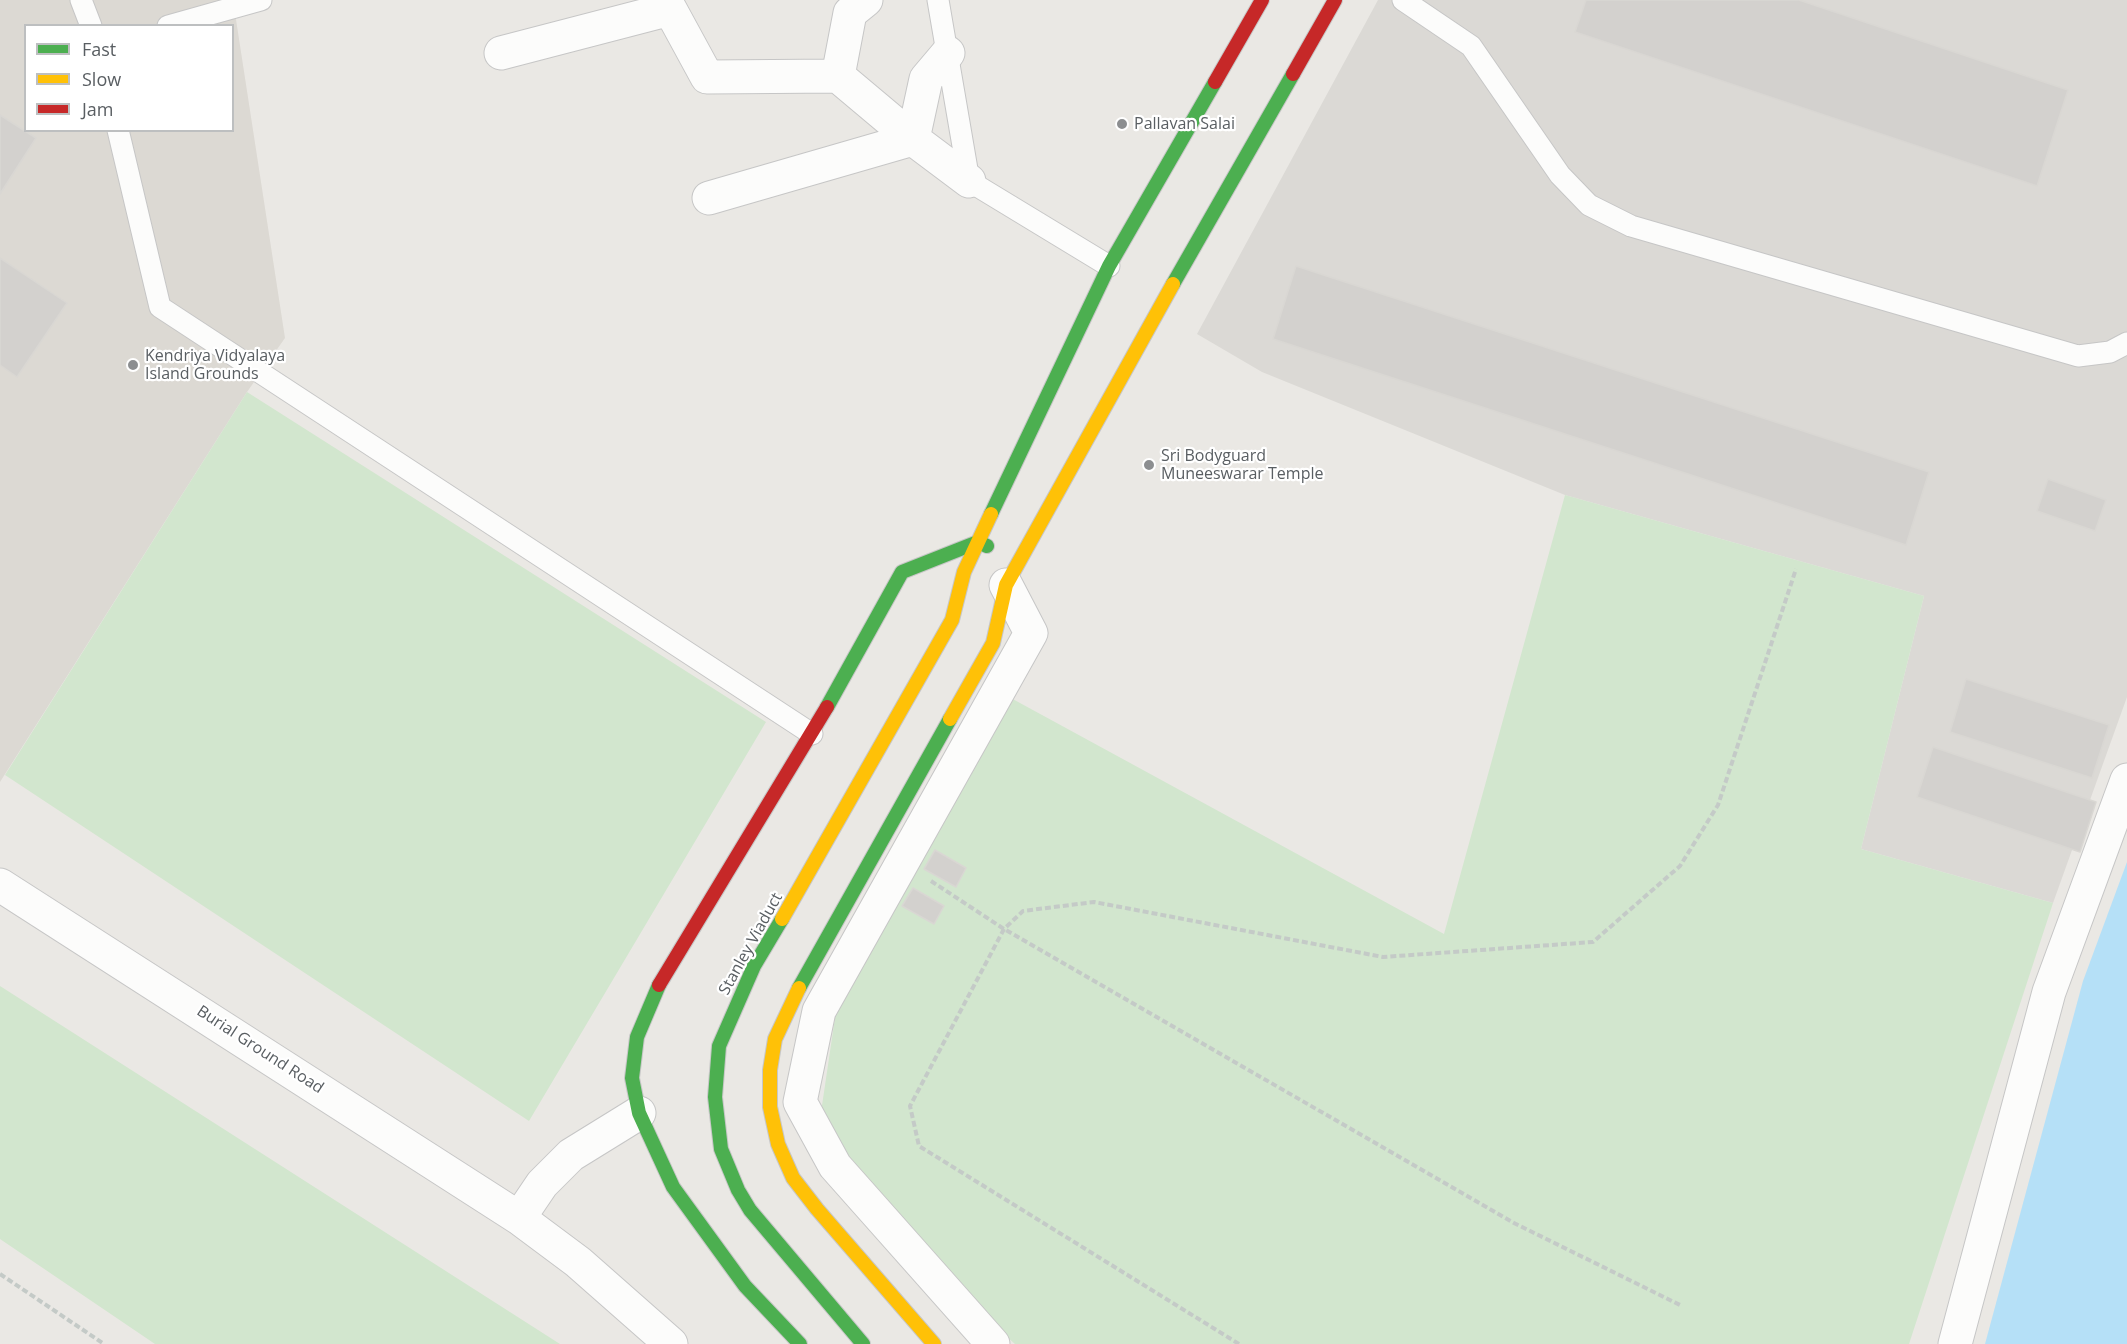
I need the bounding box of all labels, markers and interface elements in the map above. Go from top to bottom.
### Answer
legend [24,24,234,132]
text: Fast [82,37,116,61]
text: Slow [82,67,121,91]
text: Jam [82,97,114,121]
place label: Pallavan Salai [1134,114,1235,134]
marker: Pallavan Salai [1115,117,1129,131]
place label: Kendriya Vidyalaya Island Grounds [145,346,285,384]
marker: Kendriya Vidyalaya Island Grounds [126,358,140,372]
place label: Sri Bodyguard Muneeswarar Temple [1161,446,1323,484]
marker: Sri Bodyguard Muneeswarar Temple [1142,458,1156,472]
street label: Stanley Viaduct [715,890,787,998]
street label: Burial Ground Road [193,1002,327,1098]

